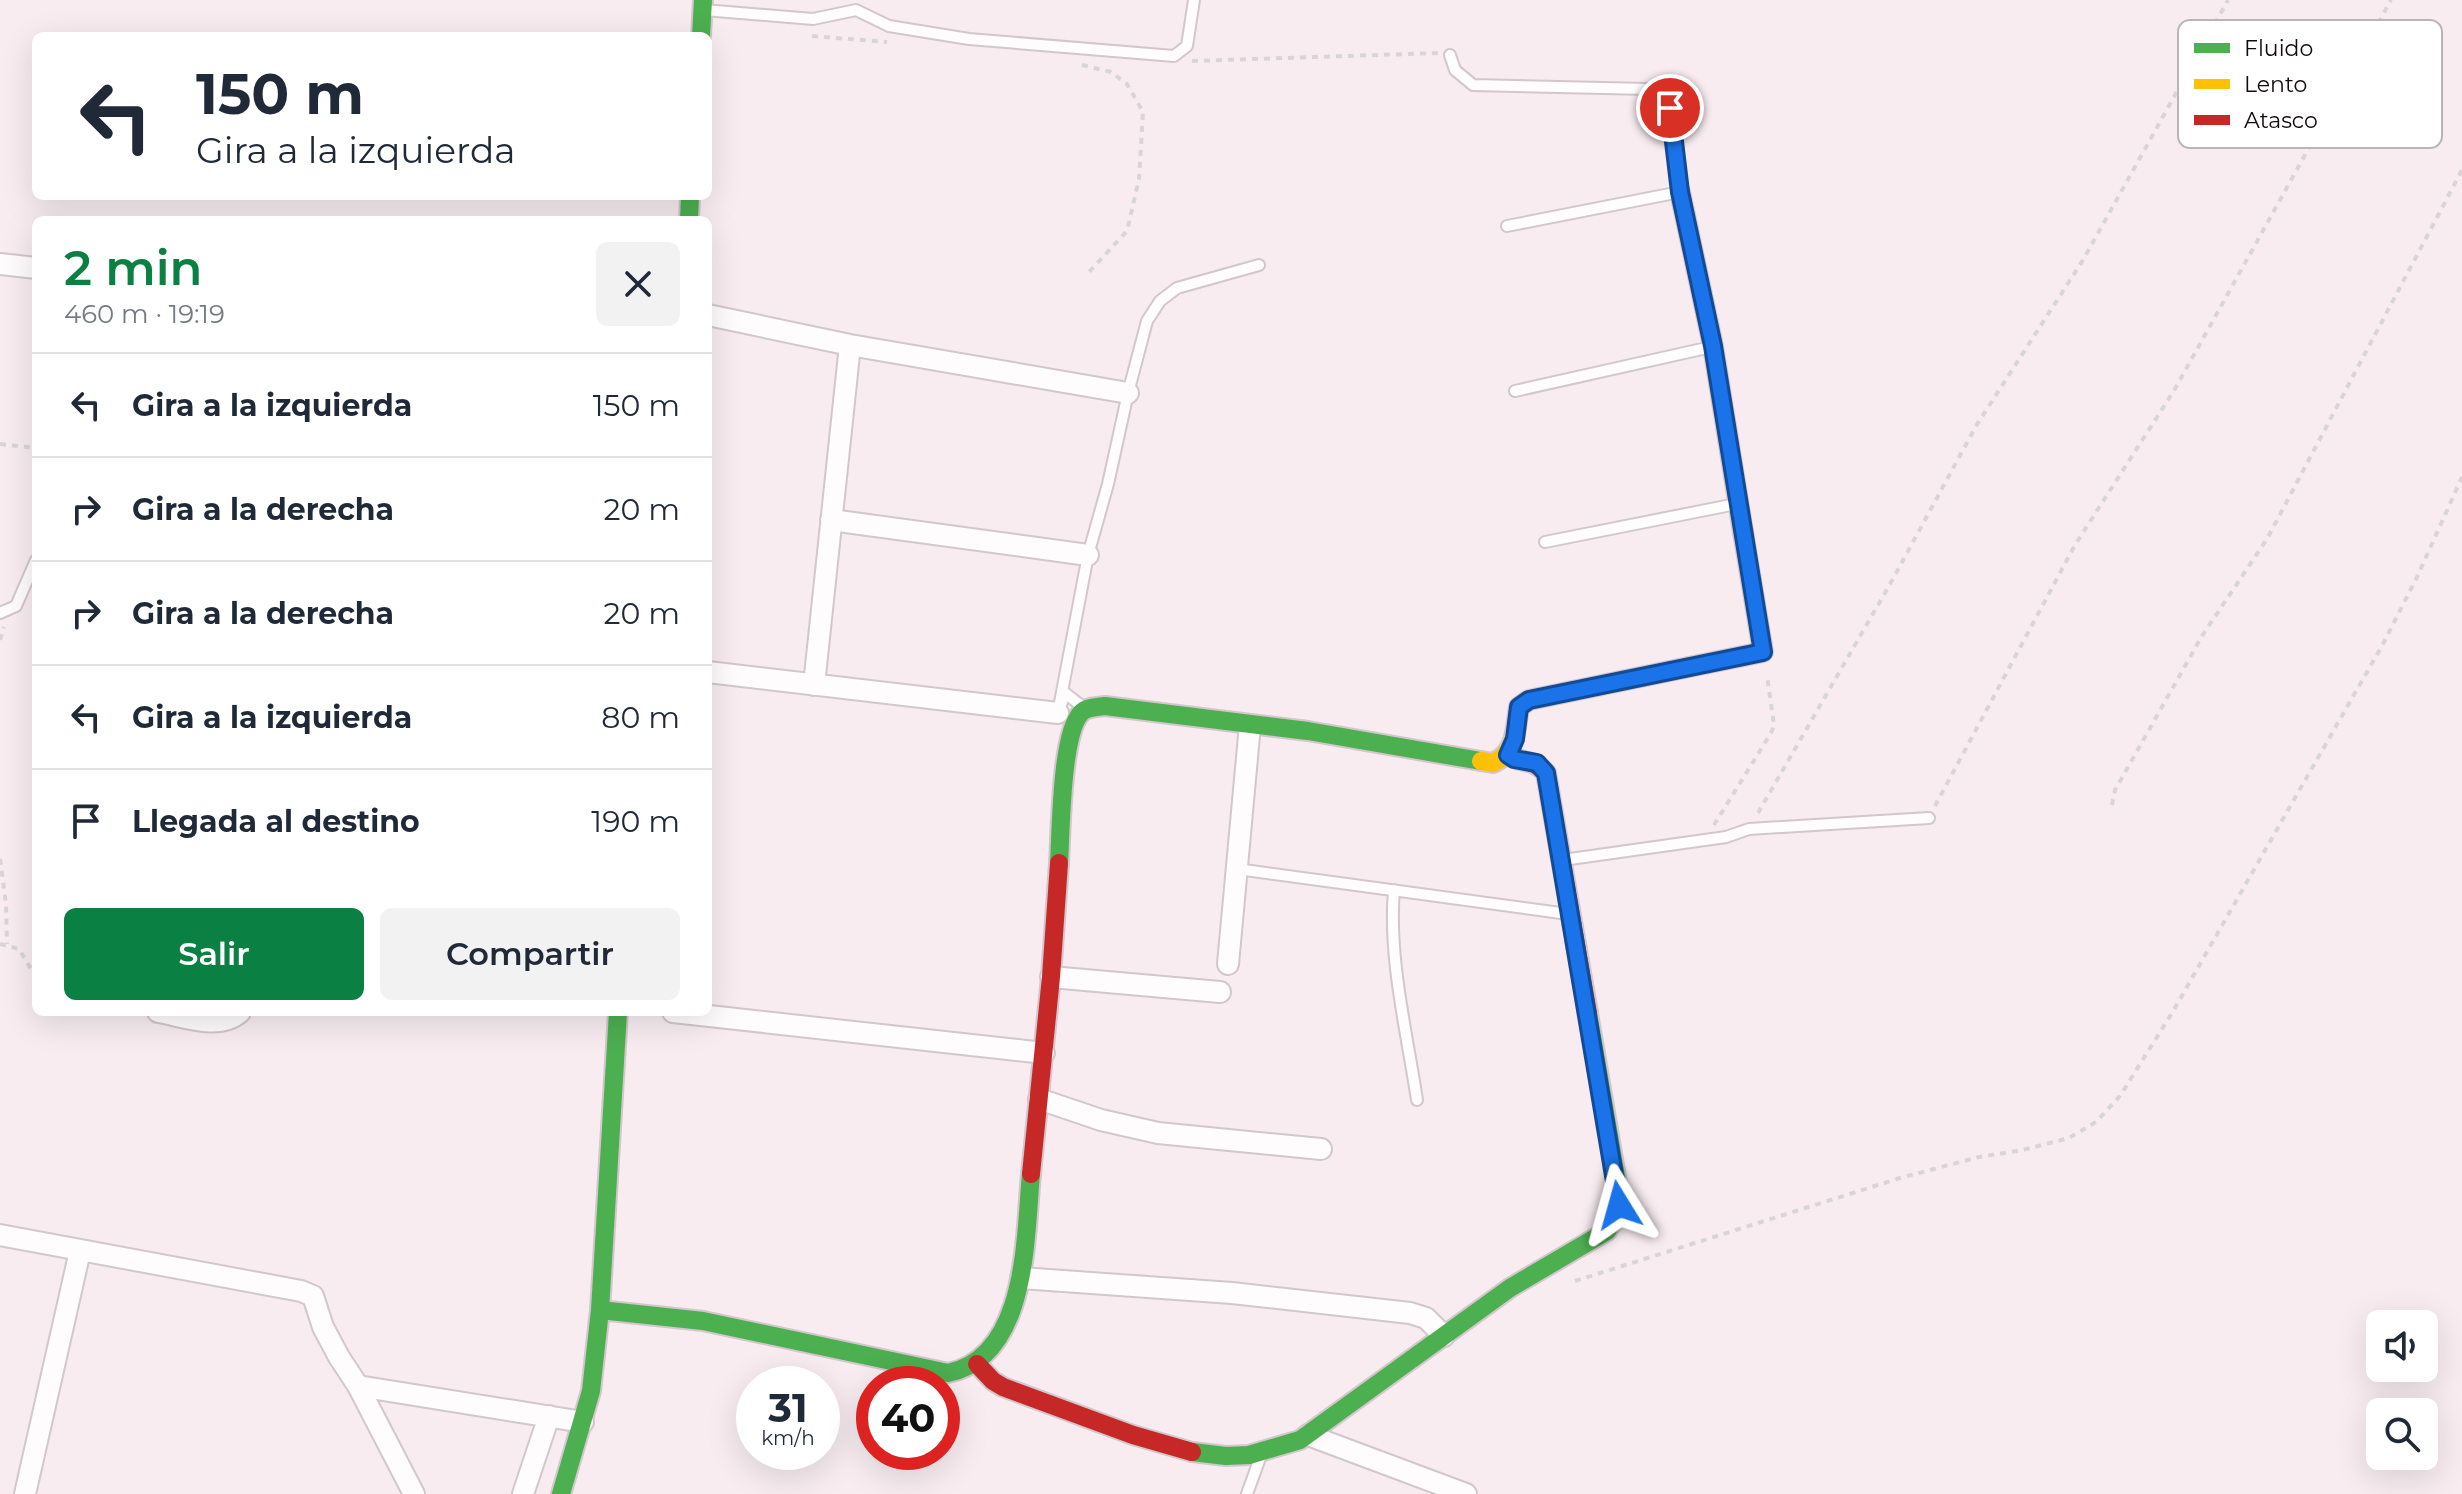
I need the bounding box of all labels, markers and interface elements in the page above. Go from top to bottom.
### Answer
legend [2178,20,2442,148]
text: Fluido [2244,35,2313,62]
text: 150 m [196,60,364,128]
icon: left [64,64,168,168]
text: Lento [2244,71,2307,98]
pin [1636,74,1704,142]
icon: arrive [1648,86,1692,130]
text: Atasco [2244,107,2318,134]
text: Gira a la izquierda [196,128,516,172]
text: 2 min [64,239,202,297]
button: close [596,242,680,326]
text: 460 m · 19:19 [64,298,225,330]
icon: left [64,383,108,427]
text: Gira a la izquierda [132,387,412,424]
text: 150 m [593,387,680,424]
icon: right [64,487,108,531]
text: Gira a la derecha [132,491,394,528]
text: 20 m [603,491,680,528]
icon: right [64,591,108,635]
text: Gira a la derecha [132,595,394,632]
text: 20 m [603,595,680,632]
icon: left [64,695,108,739]
text: Gira a la izquierda [132,699,412,736]
text: 80 m [601,699,680,736]
icon: arrive [64,799,108,843]
text: Llegada al destino [132,803,420,840]
text: 190 m [591,803,680,840]
button: Salir [64,908,364,1000]
button: Compartir [380,908,680,1000]
position arrow [1577,1163,1661,1247]
map controls [2366,1310,2438,1470]
button: sound [2366,1310,2438,1382]
speed limit sign: 40 [856,1366,960,1470]
text: 31 [768,1383,808,1432]
button: search [2366,1398,2438,1470]
text: km/h [761,1426,815,1450]

